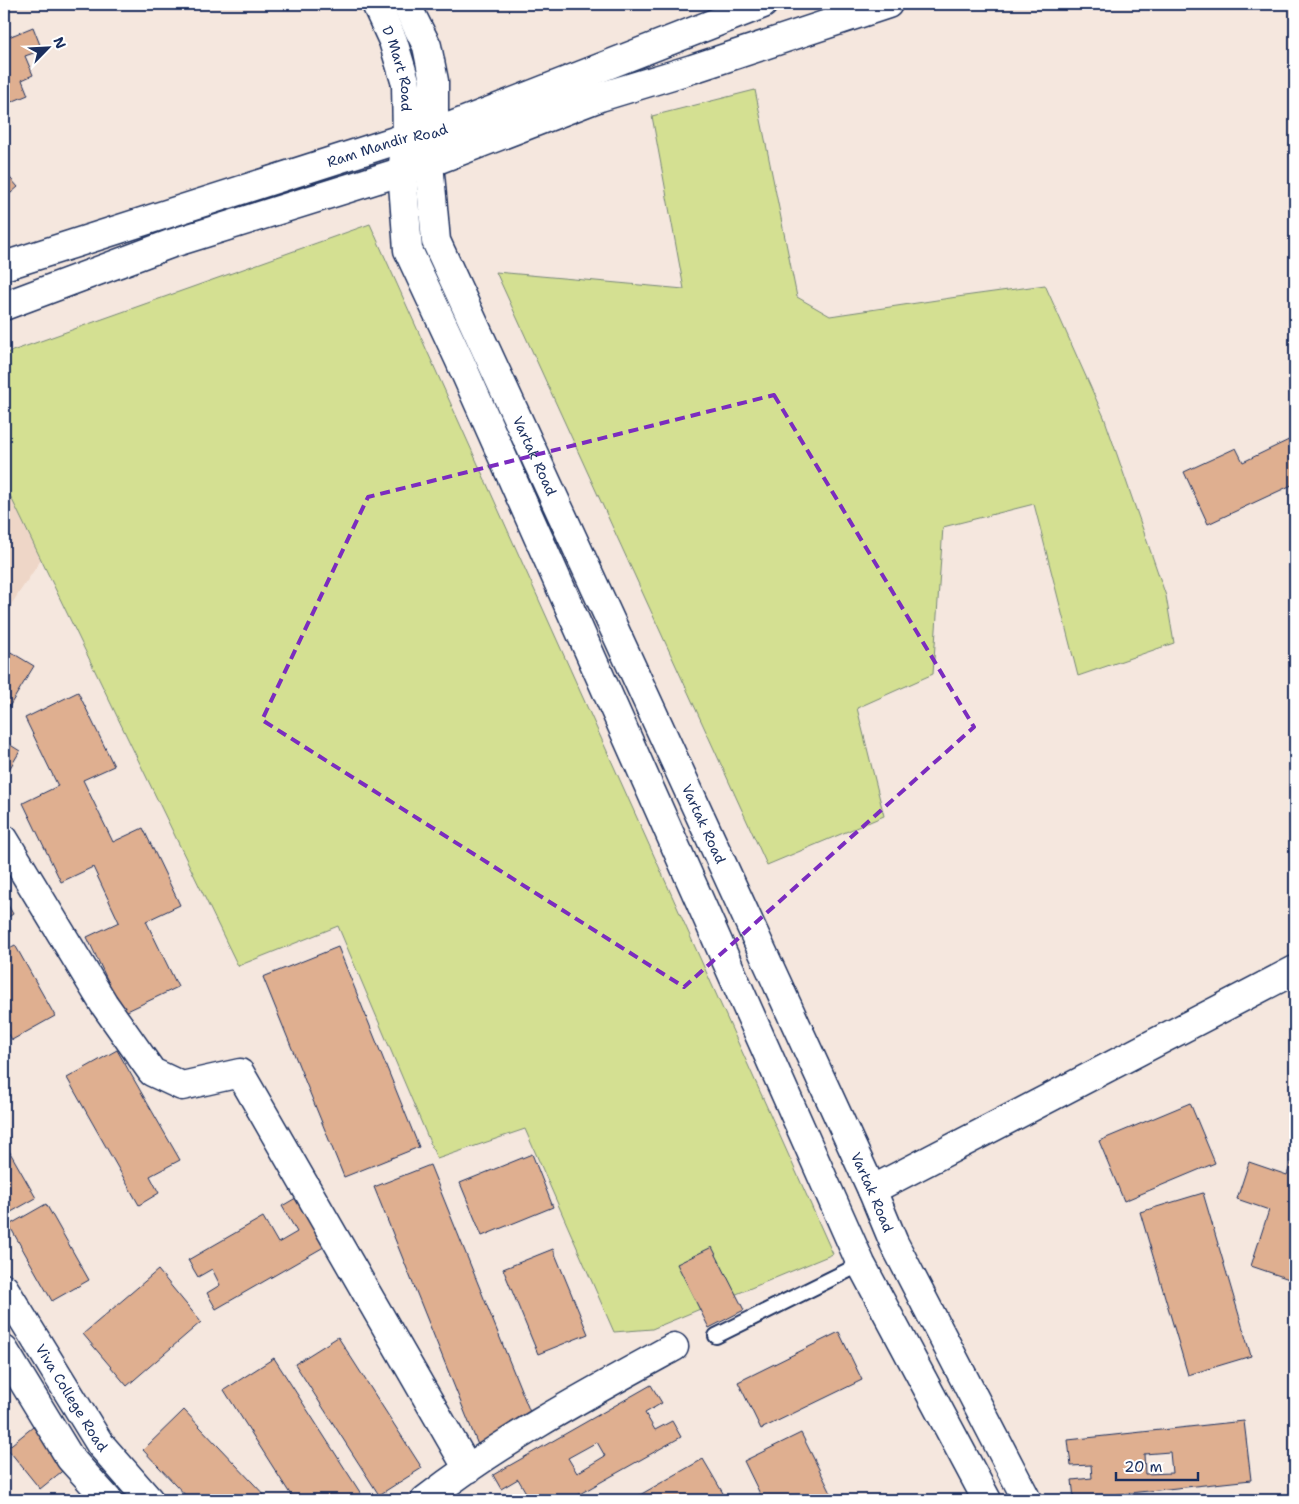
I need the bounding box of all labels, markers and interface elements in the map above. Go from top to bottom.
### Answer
north arrow [22,22,72,72]
street label: D Mart Road [378,23,416,112]
text: N [49,34,70,51]
street label: Ram Mandir Road [325,119,450,171]
street label: Vartak Road [509,413,561,499]
street label: Vartak Road [678,781,730,867]
street label: Vartak Road [847,1149,898,1235]
street label: Viva College Road [32,1341,112,1456]
scale bar [1116,1449,1199,1481]
text: 20 m [1124,1457,1163,1477]

